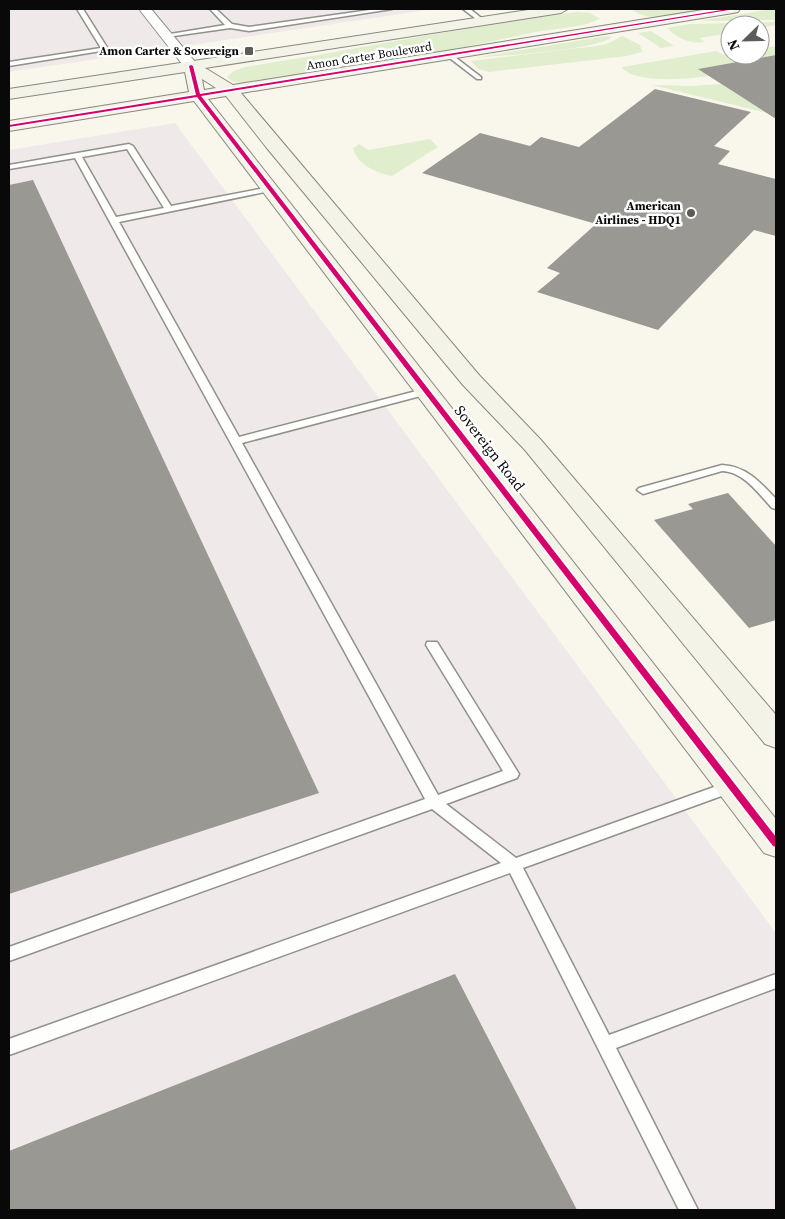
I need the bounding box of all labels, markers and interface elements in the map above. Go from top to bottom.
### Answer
north arrow [720,15,770,65]
text: N [722,36,744,54]
street label: Amon Carter Boulevard [305,38,433,74]
place label: Amon Carter & Sovereign [99,43,240,59]
marker: Amon Carter & Sovereign [243,45,255,57]
place label: American Airlines - HDQ1 [595,198,682,228]
marker: American Airlines - HDQ1 [685,207,697,219]
street label: Sovereign Road [450,401,530,496]

